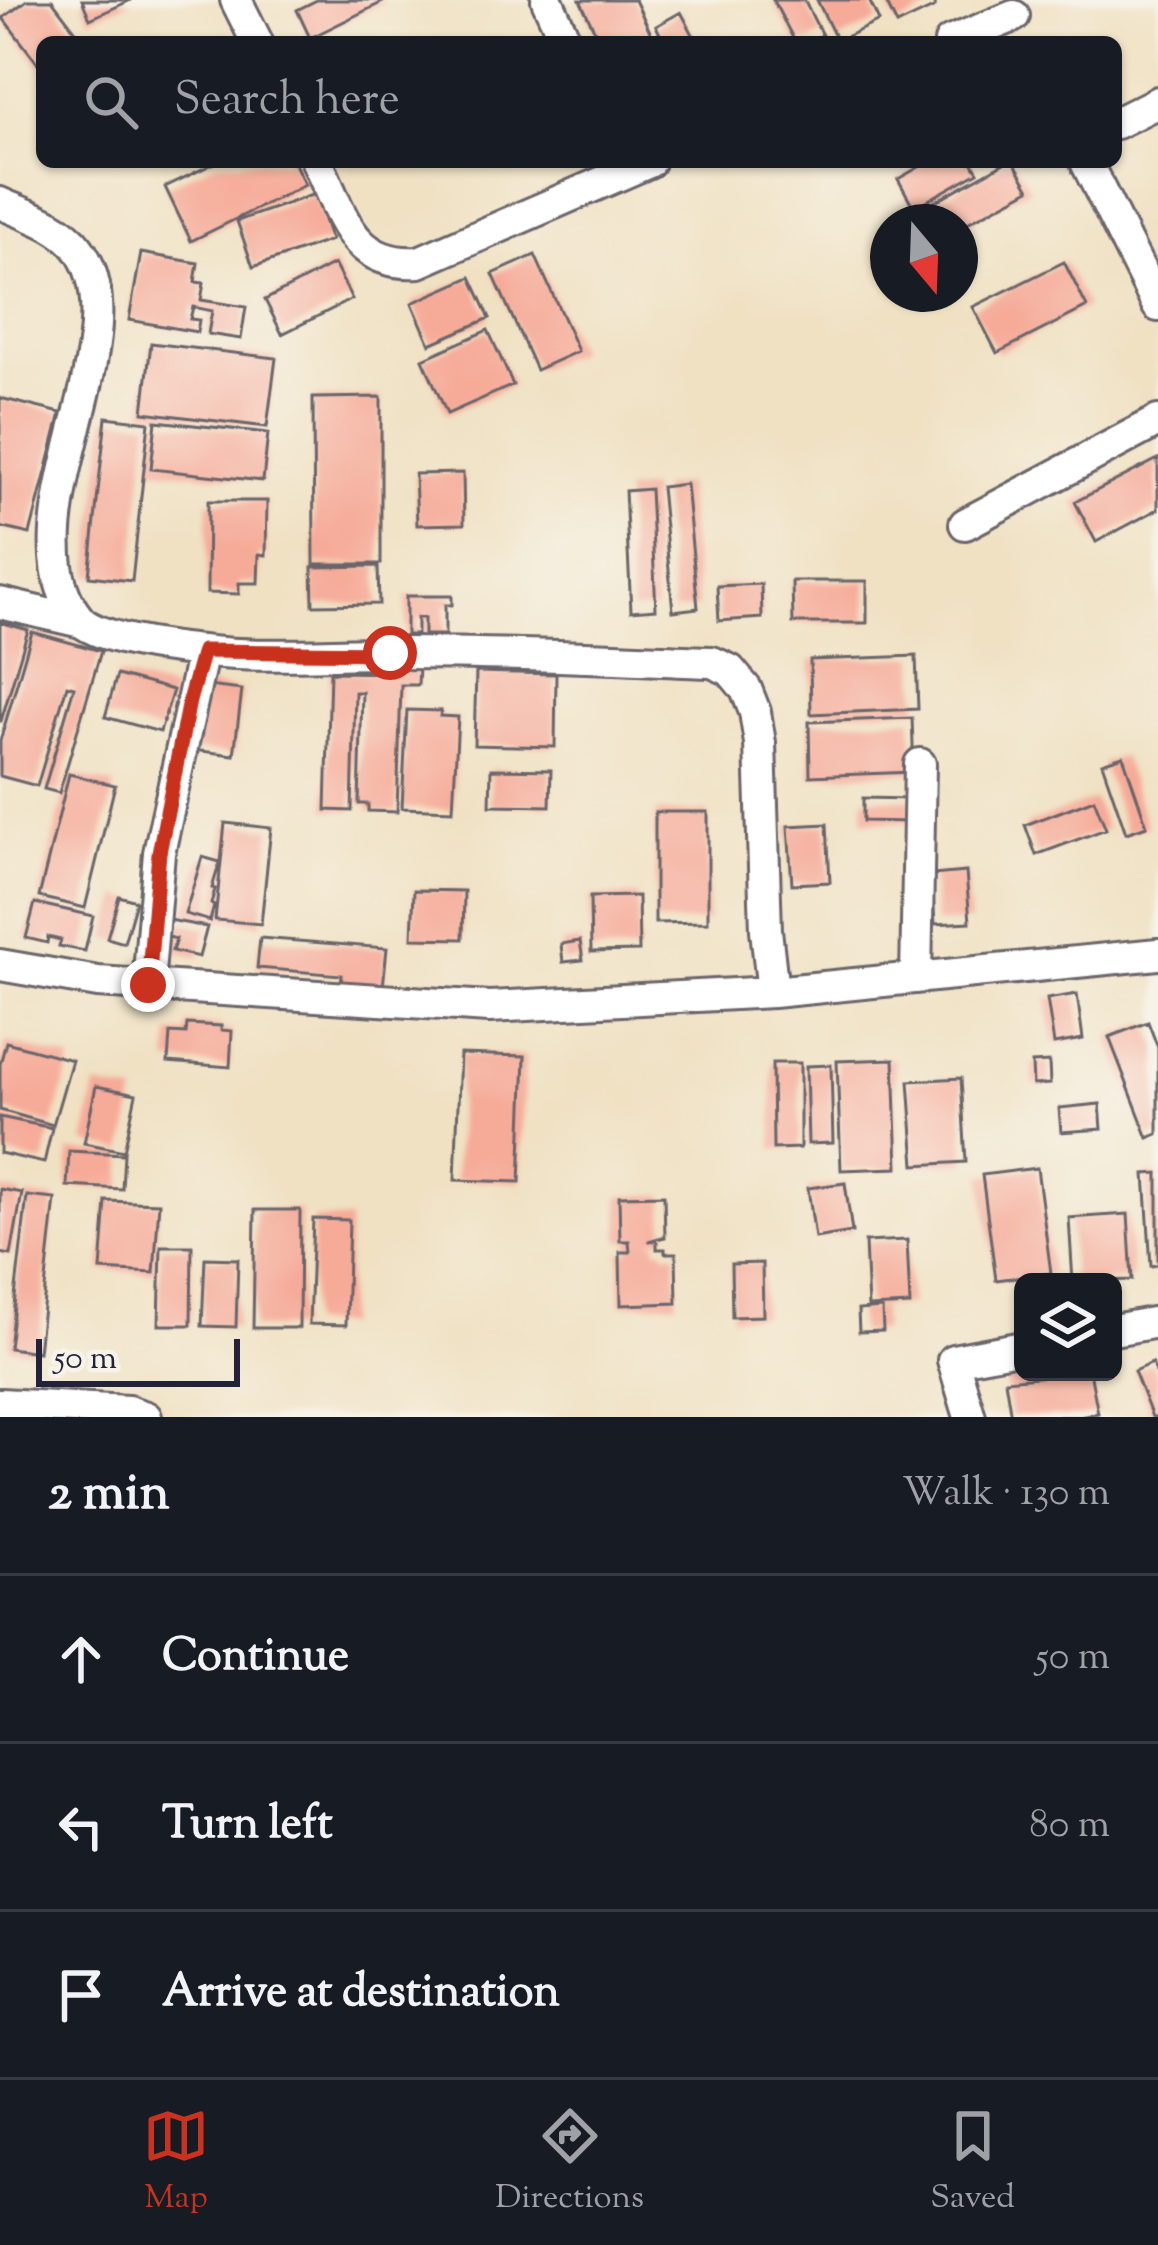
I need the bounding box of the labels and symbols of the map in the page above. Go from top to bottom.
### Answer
north arrow [870,204,978,312]
route start [363,626,417,680]
route end [121,958,175,1012]
scale bar [36,1333,240,1386]

